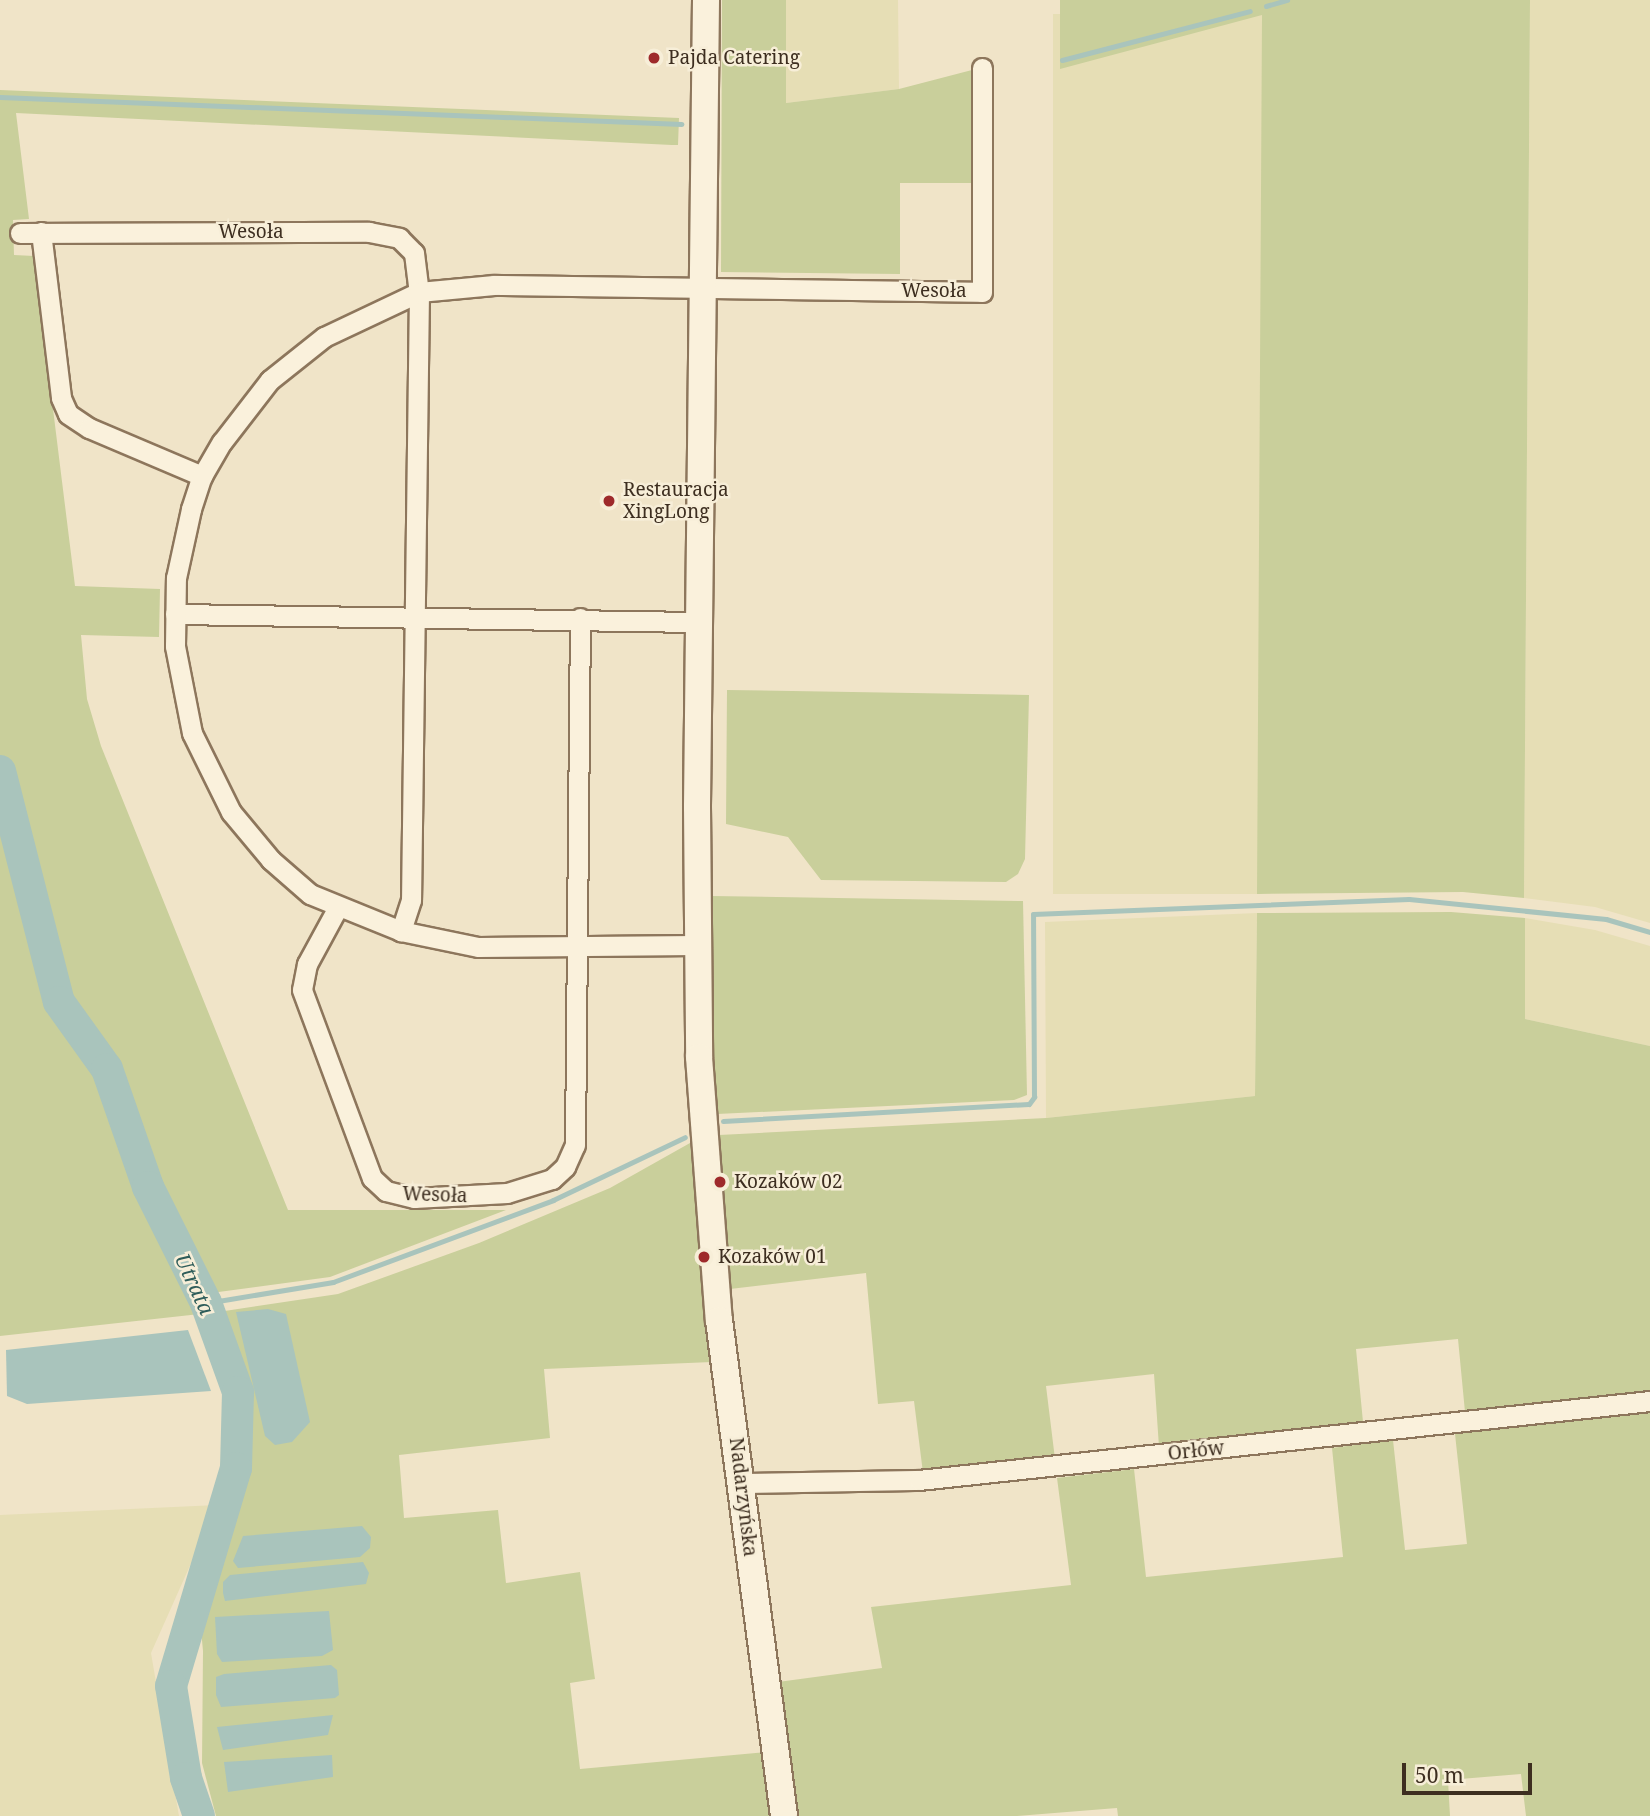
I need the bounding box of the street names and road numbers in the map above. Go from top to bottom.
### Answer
street label: Wesoła [218,221,284,243]
street label: Wesoła [901,280,967,302]
street label: Wesoła [402,1182,468,1208]
street label: Nadarzyńska [724,1436,762,1558]
street label: Orłów [1167,1437,1225,1465]

